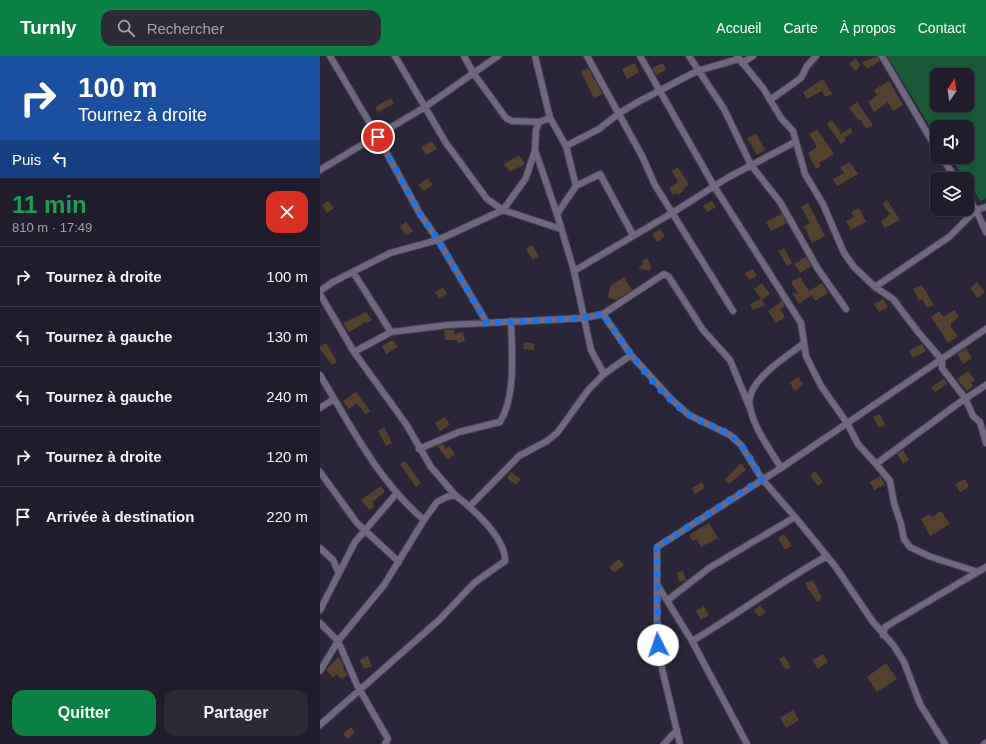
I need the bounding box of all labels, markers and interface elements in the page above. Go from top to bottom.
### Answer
search box [101,10,381,46]
text: Turnly [20,17,77,38]
icon: search [115,17,137,39]
text: Rechercher [147,20,224,37]
text: Accueil [716,20,761,36]
text: Carte [783,20,818,36]
text: À propos [840,20,896,36]
text: Contact [918,20,966,36]
north arrow [930,68,974,112]
map controls [930,68,974,216]
icon: right [12,72,64,124]
text: 100 m [78,72,157,103]
text: Tournez à droite [78,105,207,125]
pin [361,120,395,154]
button: sound [930,120,974,164]
icon: arrive [367,126,389,148]
icon: left [49,148,71,170]
text: Puis [12,151,41,168]
button: layers [930,172,974,216]
text: 11 min [12,191,87,218]
button: close [266,191,308,233]
text: 810 m · 17:49 [12,220,92,235]
icon: right [12,266,34,288]
text: Tournez à droite [46,268,162,285]
text: 100 m [266,268,308,285]
icon: left [12,326,34,348]
text: Tournez à gauche [46,328,172,345]
text: 130 m [266,328,308,345]
icon: left [12,386,34,408]
text: Tournez à gauche [46,388,172,405]
text: 240 m [266,388,308,405]
icon: right [12,446,34,468]
text: Tournez à droite [46,448,162,465]
text: 120 m [266,448,308,465]
icon: arrive [12,506,34,528]
text: Arrivée à destination [46,508,194,525]
text: 220 m [266,508,308,525]
position arrow [637,624,679,666]
button: Quitter [12,690,156,736]
button: Partager [164,690,308,736]

